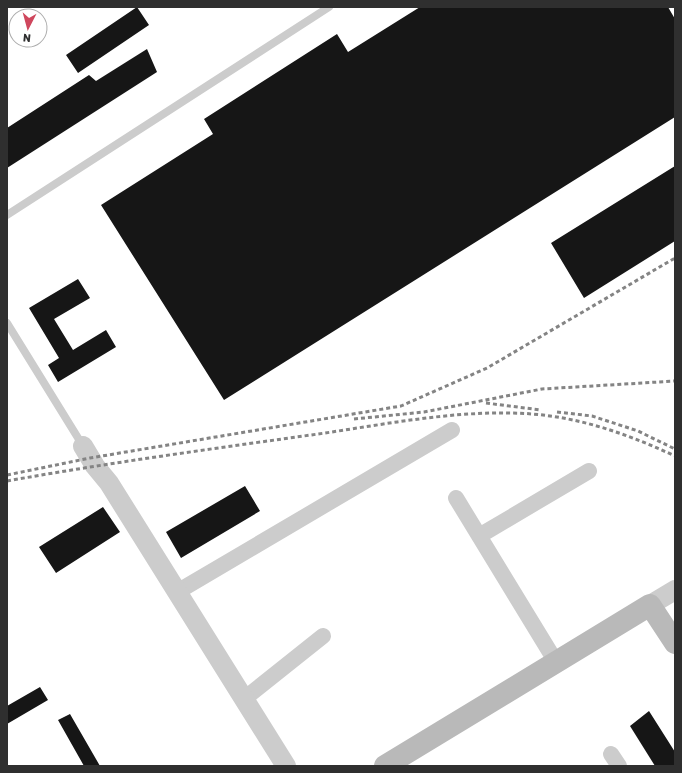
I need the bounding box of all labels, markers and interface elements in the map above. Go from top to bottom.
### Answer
north arrow [8,8,48,48]
text: N [22,31,32,44]

